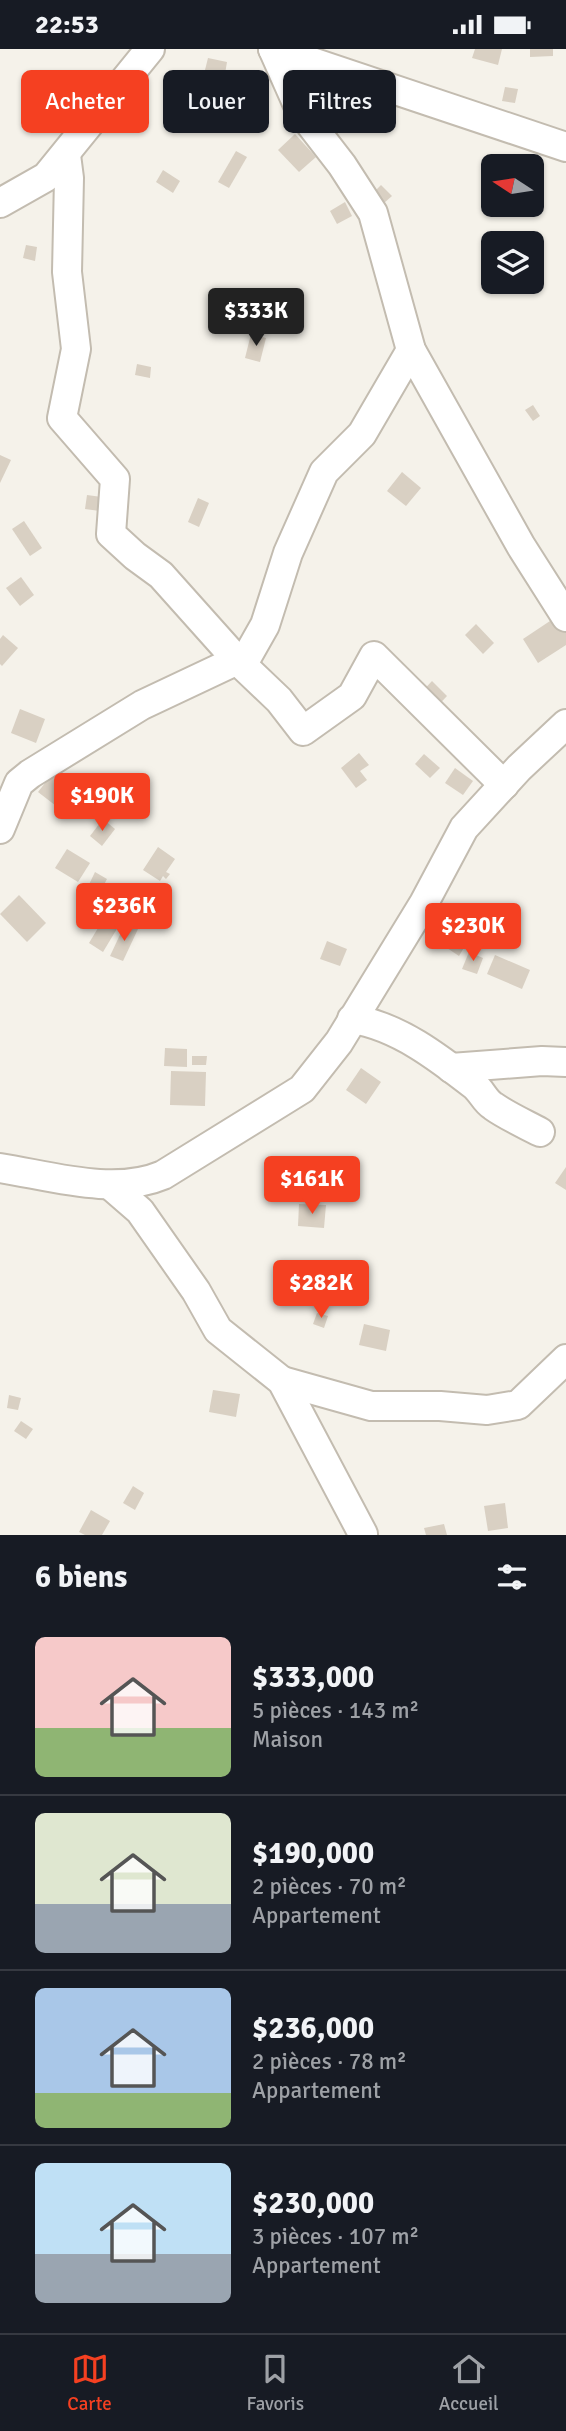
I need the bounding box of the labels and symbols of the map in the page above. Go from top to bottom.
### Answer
north arrow [481,154,544,217]
pin: $333K [207,289,305,348]
pin: $190K [53,773,151,833]
pin: $236K [75,883,173,943]
pin: $230K [424,904,522,963]
pin: $161K [263,1157,361,1216]
pin: $282K [272,1261,370,1320]

